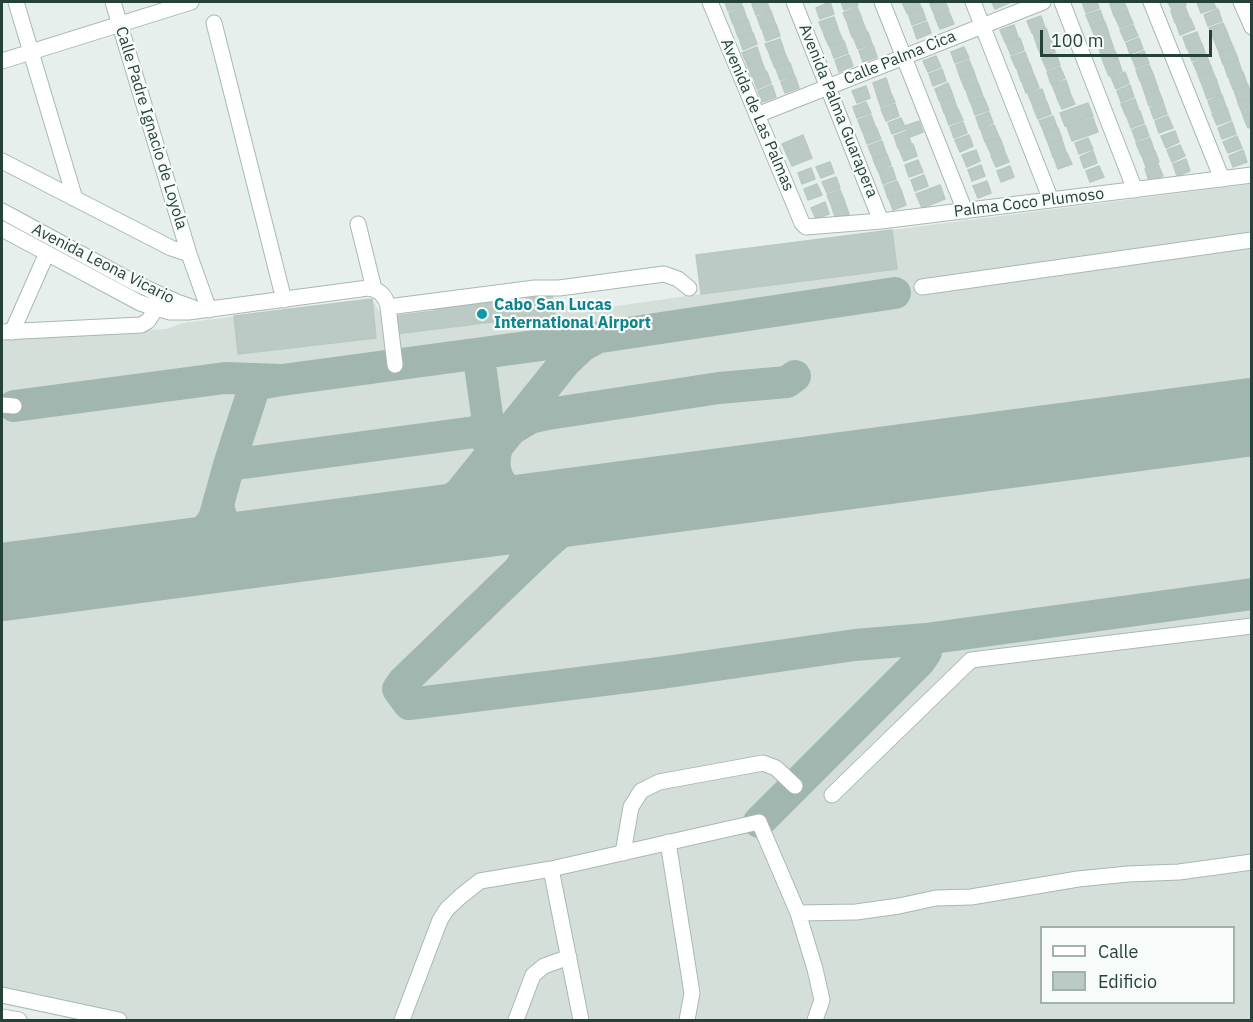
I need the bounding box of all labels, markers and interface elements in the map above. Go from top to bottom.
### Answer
scale bar [1043,18,1216,56]
street label: Avenida Palma Guarapera [794,21,882,201]
street label: Calle Padre Ignacio de Loyola [111,24,191,232]
street label: Calle Palma Cica [841,27,959,89]
text: 100 m [1051,29,1103,52]
street label: Avenida de Las Palmas [716,36,798,194]
street label: Palma Coco Plumoso [953,184,1105,222]
street label: Avenida Leona Vicario [29,220,177,308]
place label: Cabo San Lucas International Airport [494,295,651,333]
marker: Cabo San Lucas International Airport [475,307,489,321]
legend [1040,926,1235,1004]
text: Calle [1098,940,1138,963]
text: Edificio [1098,970,1157,993]

